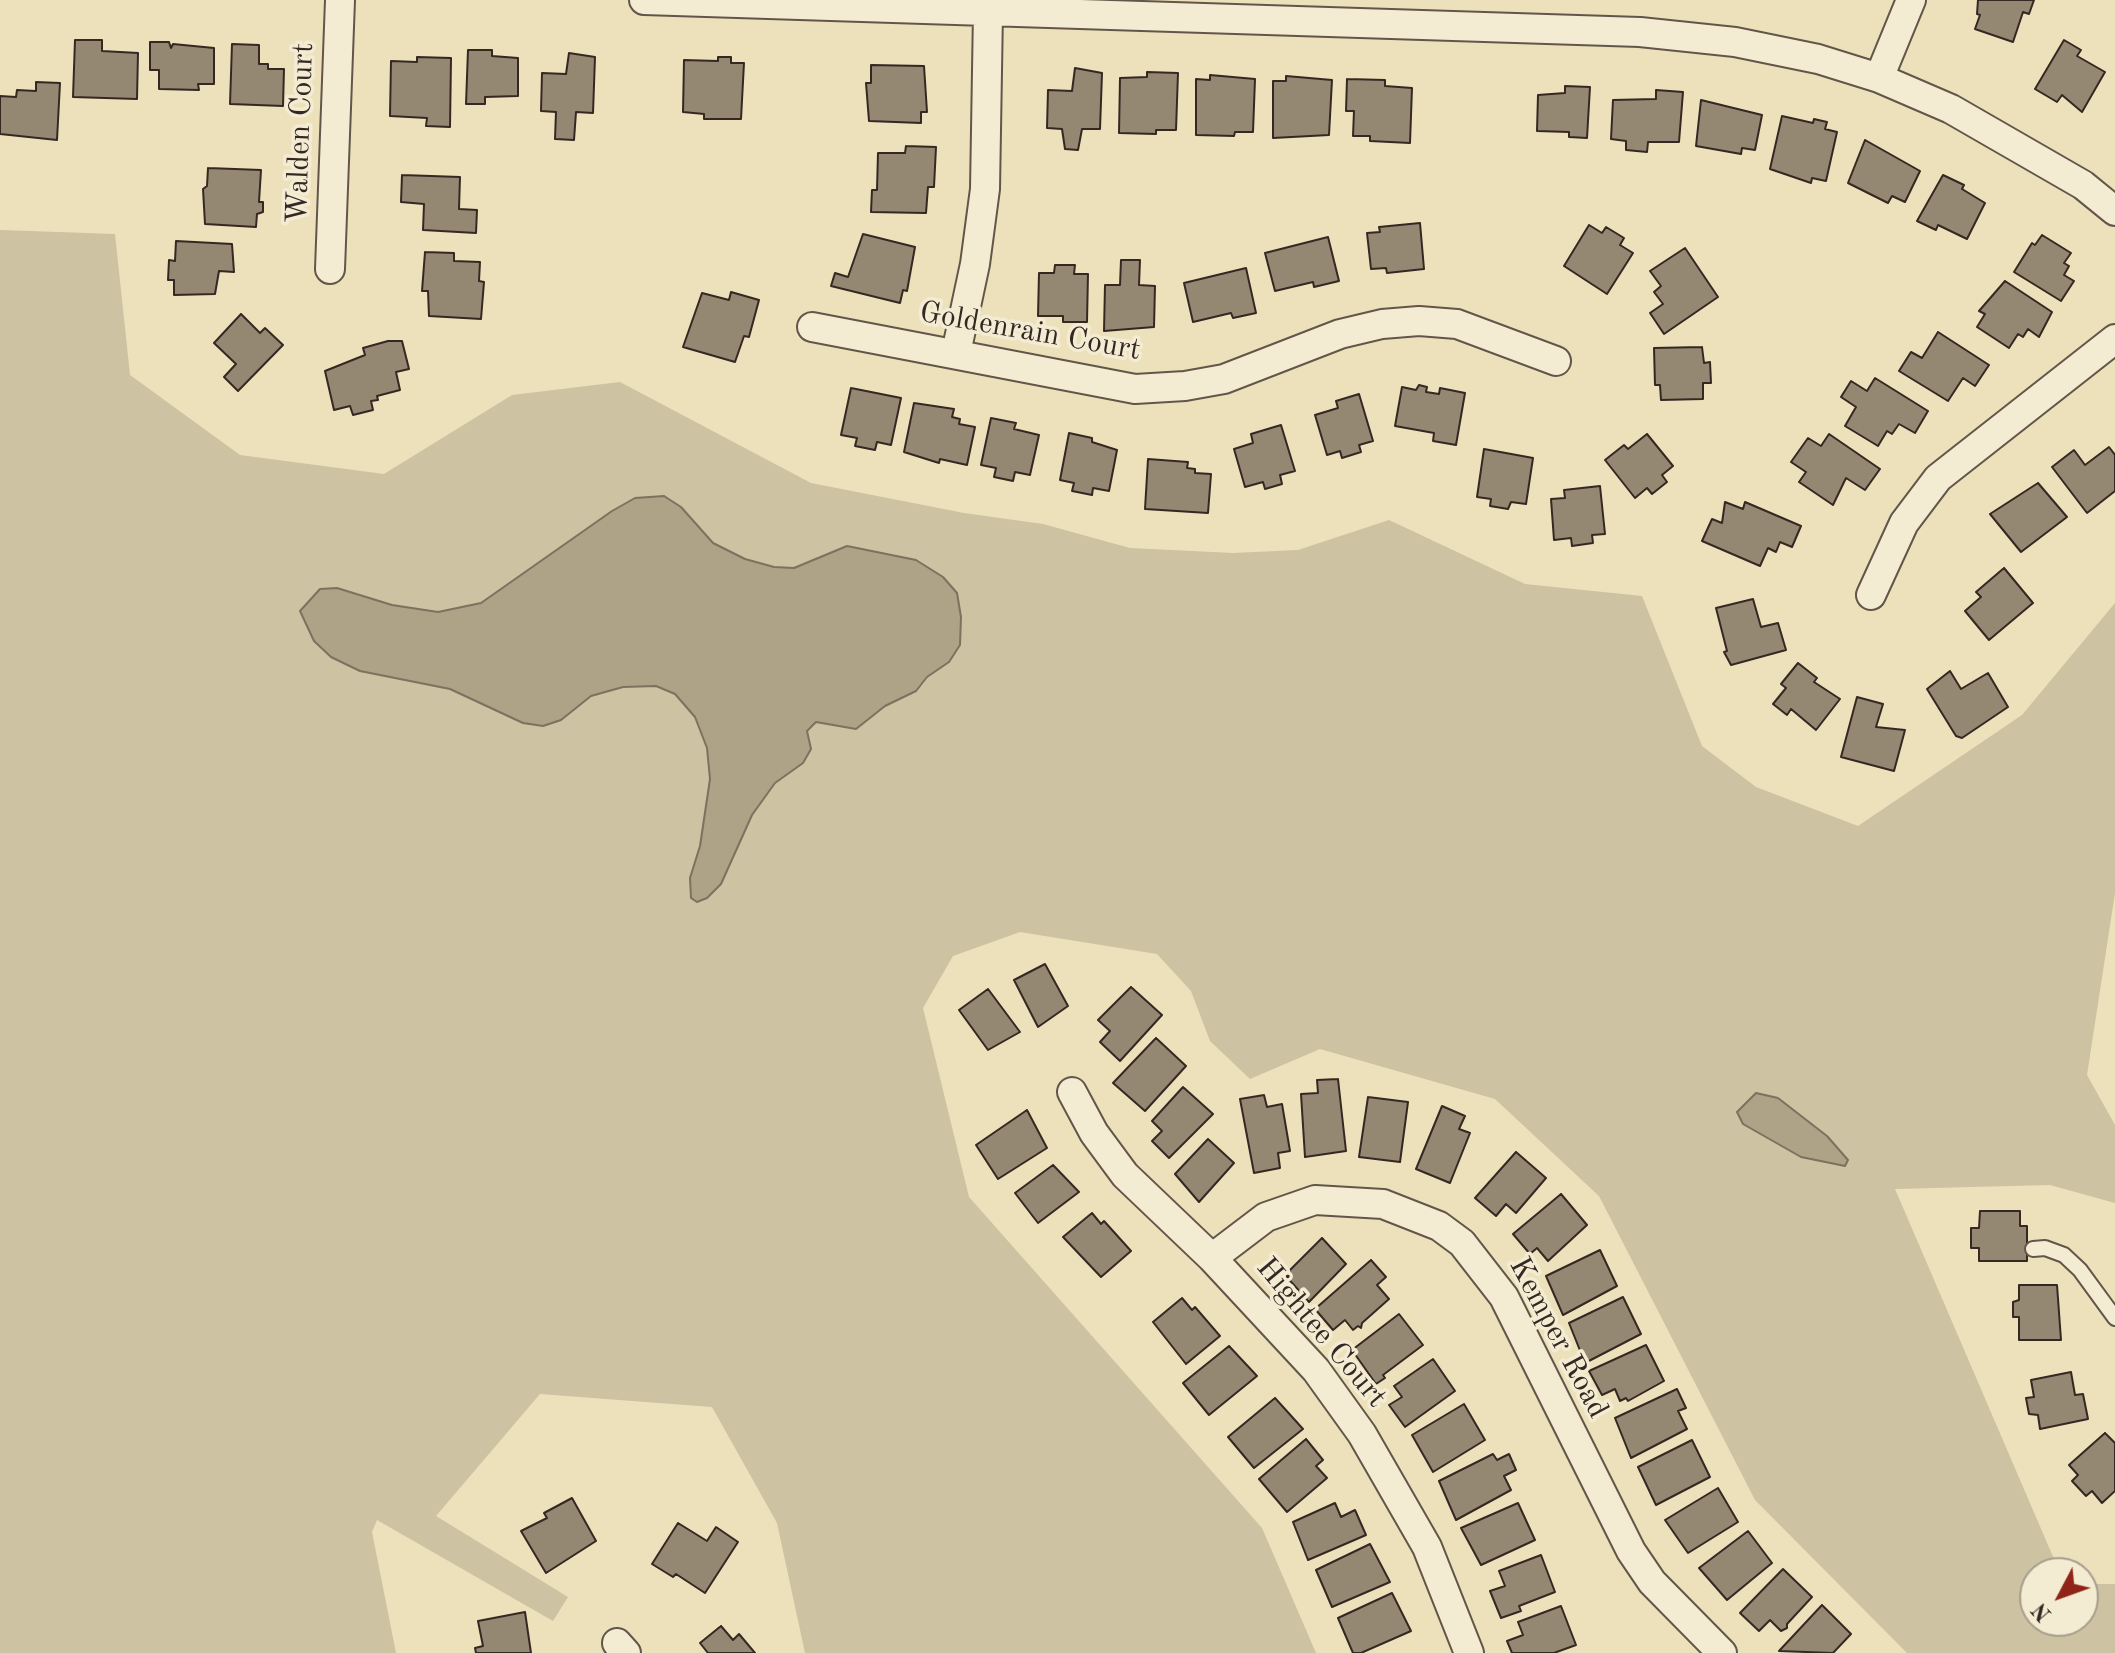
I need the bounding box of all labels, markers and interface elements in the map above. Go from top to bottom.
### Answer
street label: Walden Court [280,42,322,224]
street label: Goldenrain Court [917,295,1143,369]
street label: Hightee Court [1248,1251,1394,1415]
street label: Kemper Road [1501,1251,1615,1425]
north arrow [2019,1557,2099,1637]
text: N [2029,1598,2056,1625]

